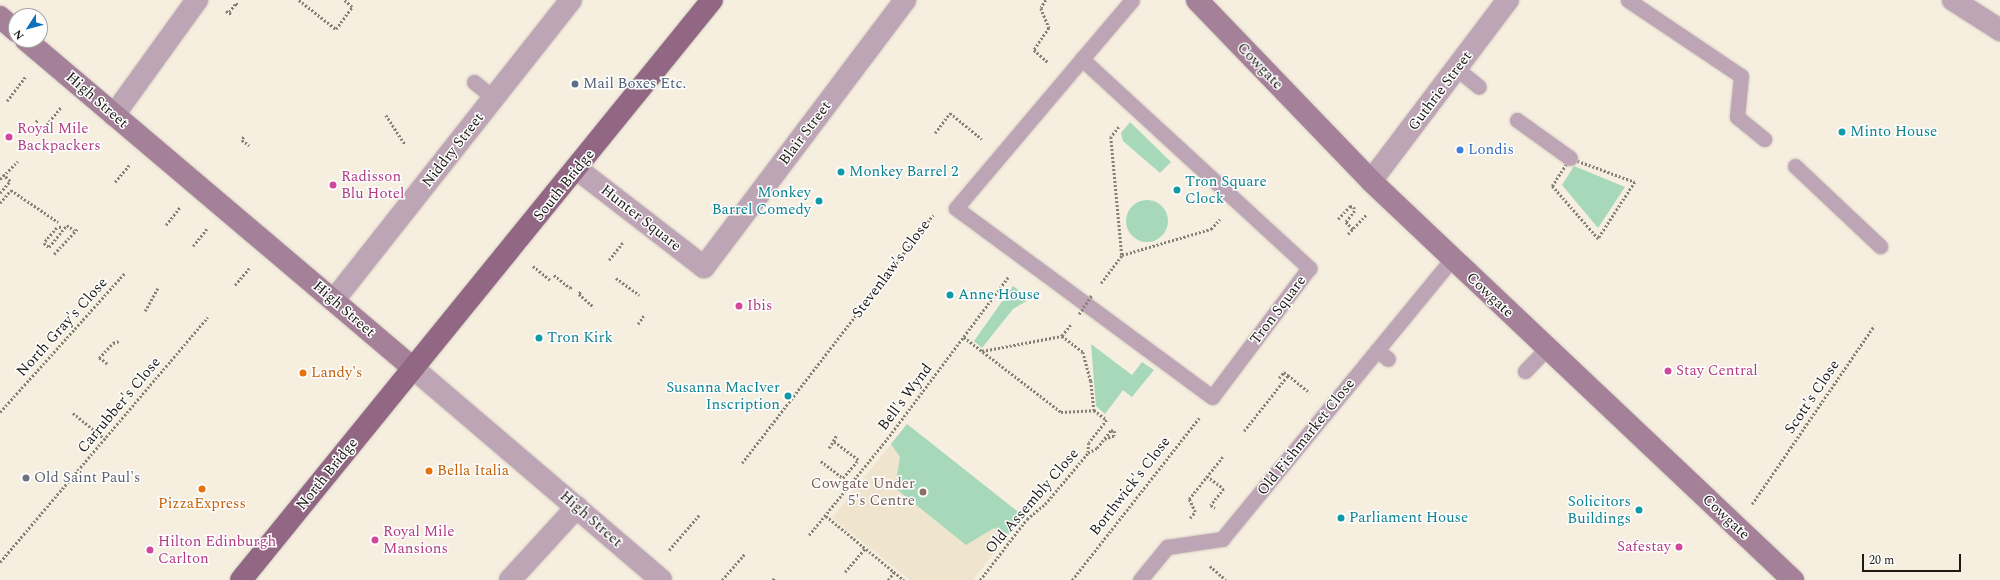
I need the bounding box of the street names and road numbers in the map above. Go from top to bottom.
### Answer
street label: Cowgate [1233,39,1287,93]
street label: Guthrie Street [1404,48,1476,134]
street label: High Street [62,68,132,132]
street label: Blair Street [775,98,835,168]
street label: Niddry Street [418,109,488,191]
street label: South Bridge [530,146,598,224]
street label: Hunter Square [597,181,685,255]
street label: Stevenlaw's Close [848,216,934,322]
street label: Cowgate [1463,269,1517,321]
street label: Tron Square [1246,272,1310,348]
street label: North Gray's Close [13,274,111,380]
street label: High Street [309,277,379,341]
street label: Carrubber's Close [74,353,164,457]
street label: Scott's Close [1781,357,1843,437]
street label: Bell's Wynd [874,360,936,434]
street label: Old Fishmarket Close [1253,375,1359,499]
street label: Borthwick's Close [1086,433,1174,539]
street label: North Bridge [292,434,362,514]
street label: Old Assembly Close [981,445,1083,557]
street label: High Street [556,487,626,551]
street label: Cowgate [1699,491,1753,543]

